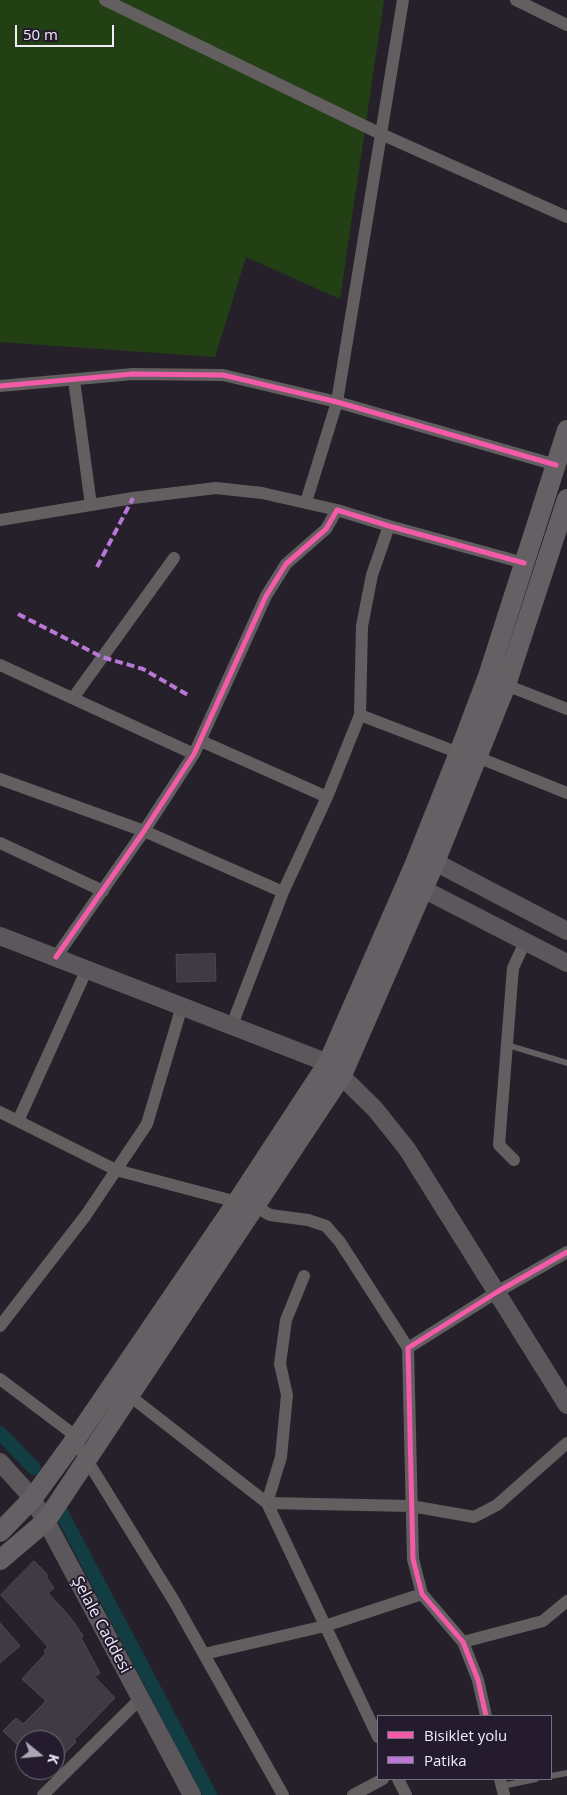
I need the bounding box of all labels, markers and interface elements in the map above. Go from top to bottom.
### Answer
scale bar [18,15,116,47]
text: 50 m [23,24,58,44]
street label: Şelale Caddesi [67,1573,135,1677]
legend [377,1715,552,1780]
text: Bisiklet yolu [424,1725,507,1745]
north arrow [15,1730,65,1780]
text: Patika [424,1750,467,1770]
text: K [43,1752,64,1766]

